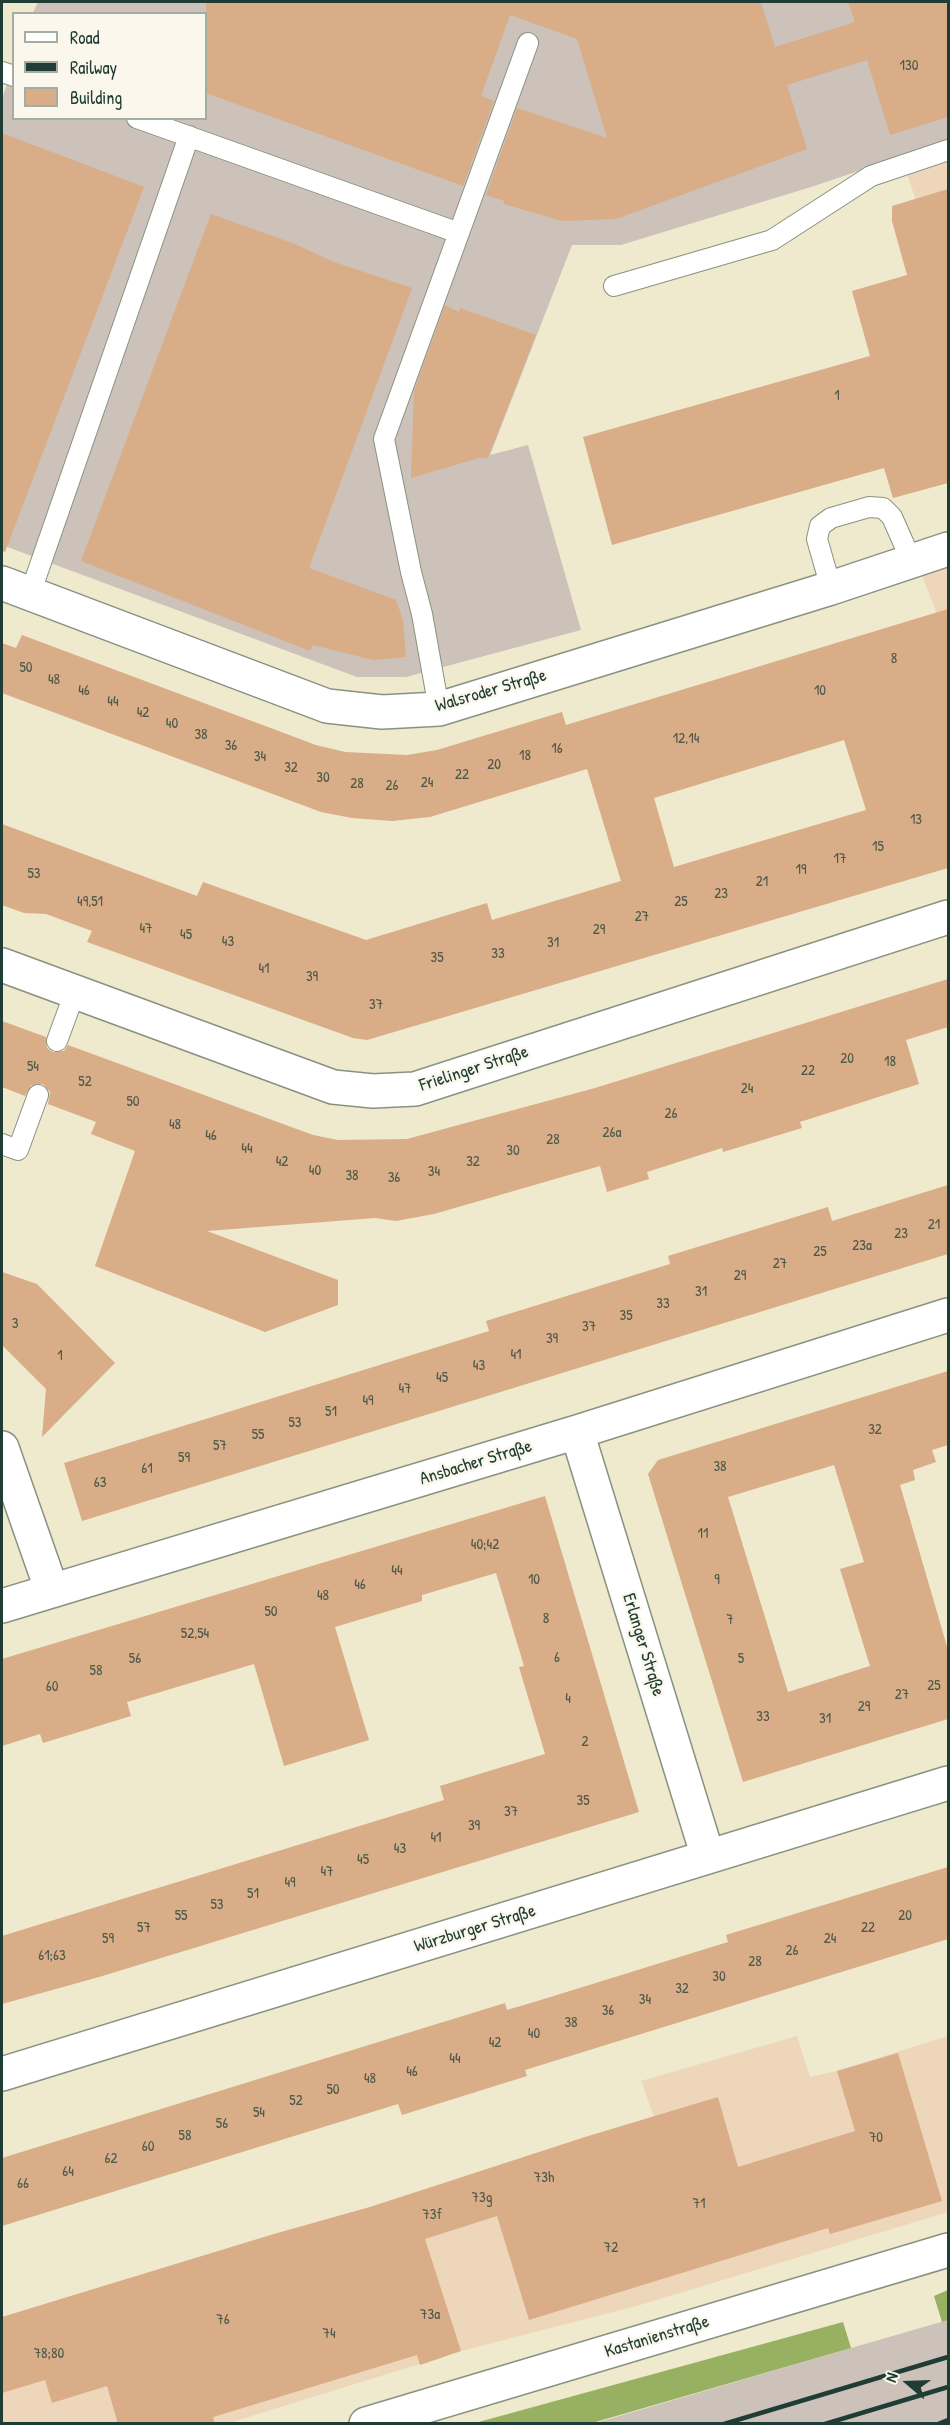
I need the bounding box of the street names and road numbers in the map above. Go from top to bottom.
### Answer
street label: Walsroder Straße [433,665,549,717]
street label: Frielinger Straße [417,1041,531,1097]
street label: Ansbacher Straße [417,1436,535,1490]
street label: Erlanger Straße [617,1591,669,1699]
street label: Würzburger Straße [412,1900,538,1958]
street label: Kastanienstraße [602,2311,712,2363]

